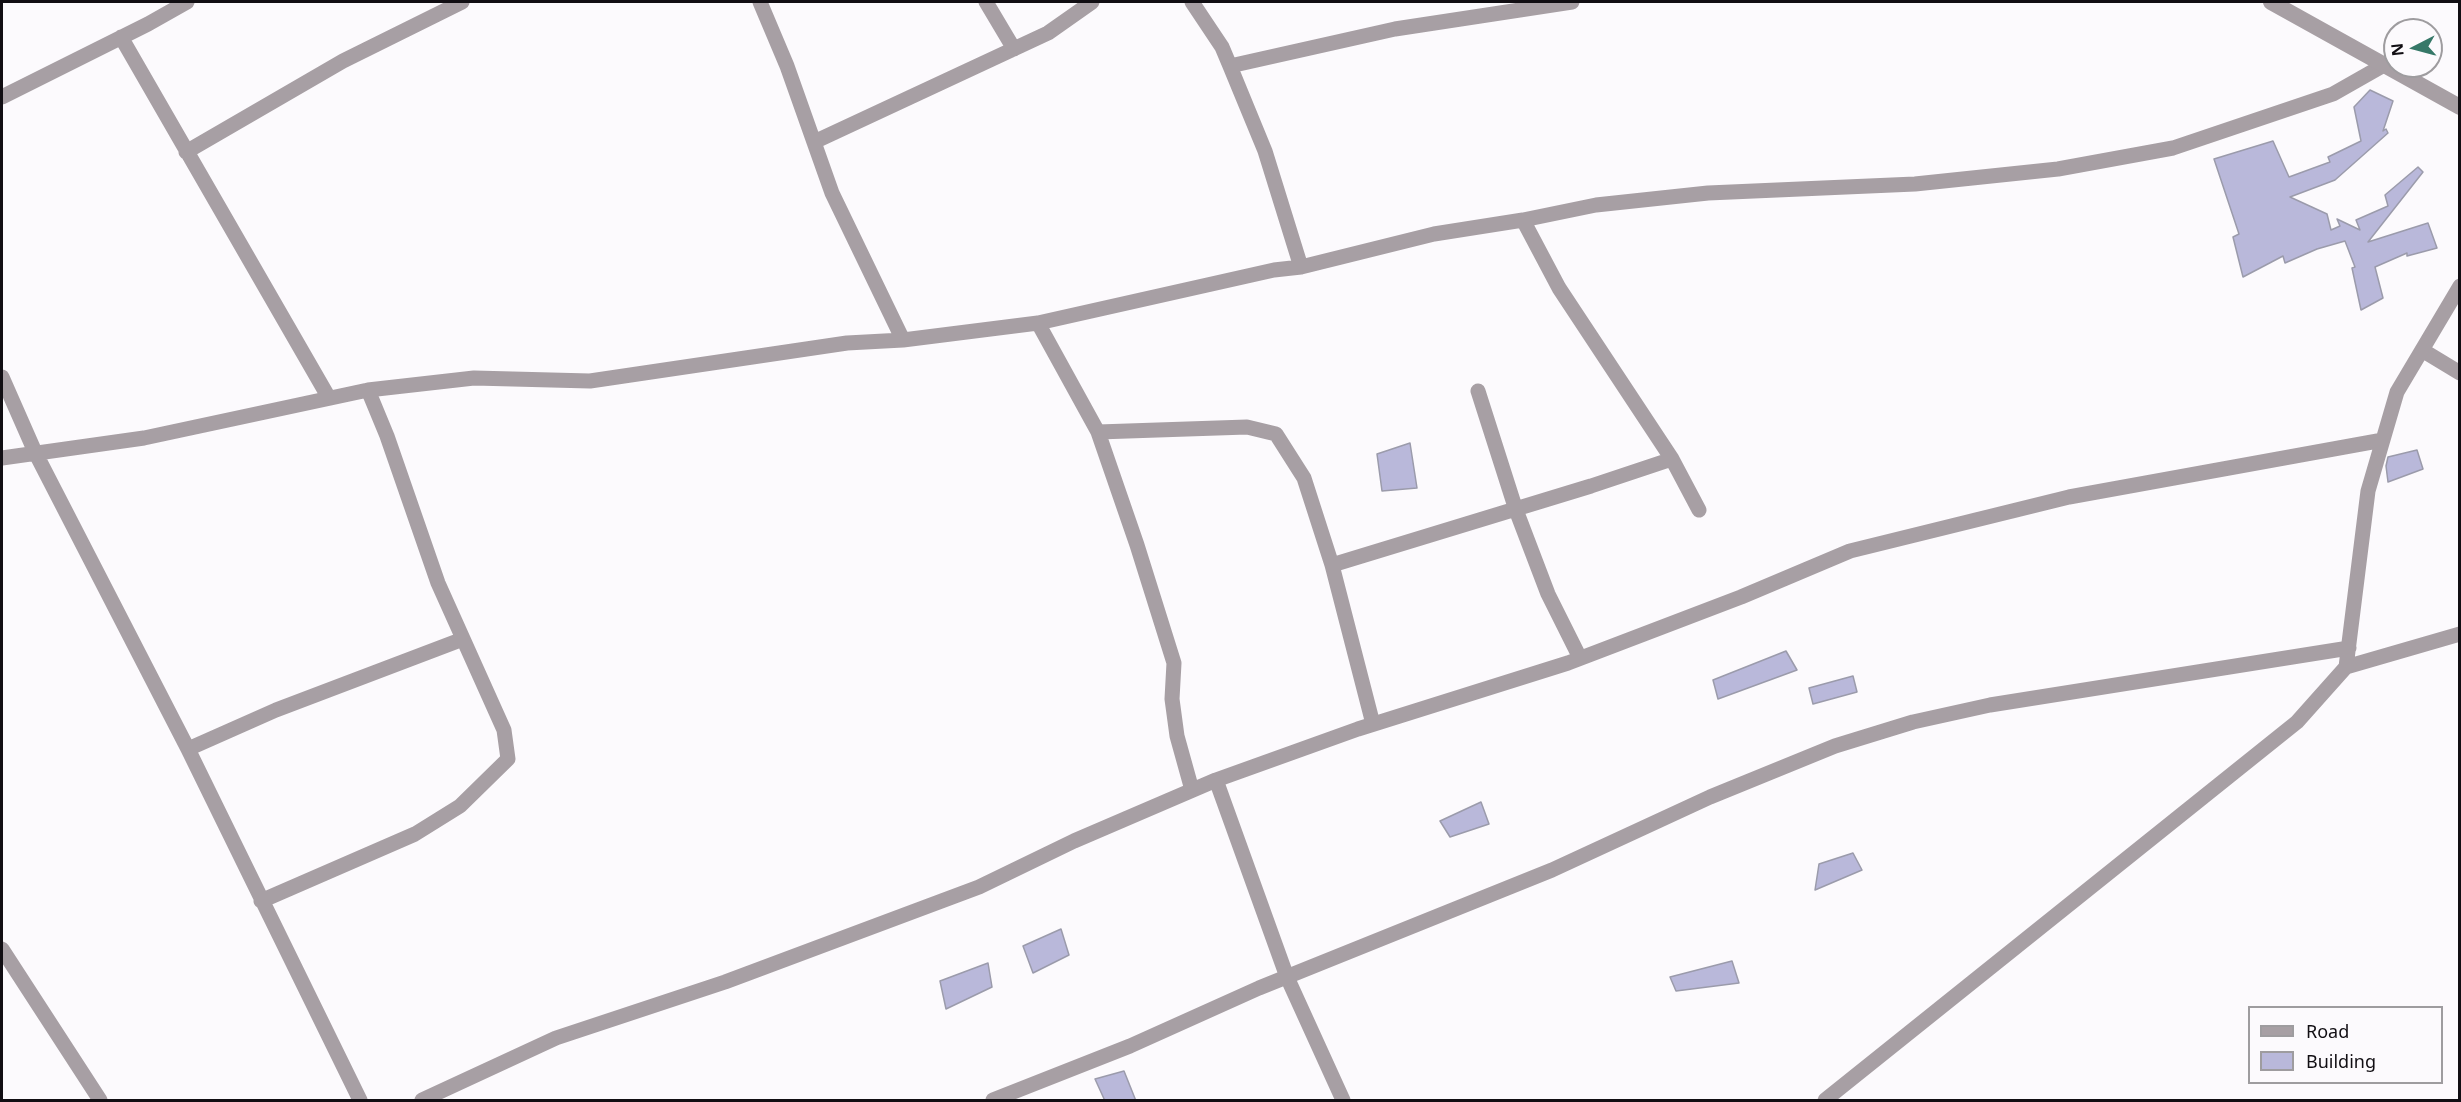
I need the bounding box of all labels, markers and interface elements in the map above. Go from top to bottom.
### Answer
north arrow [2383,18,2443,78]
text: N [2385,42,2409,57]
legend [2248,1006,2443,1084]
text: Road [2306,1019,2349,1043]
text: Building [2306,1049,2376,1073]

